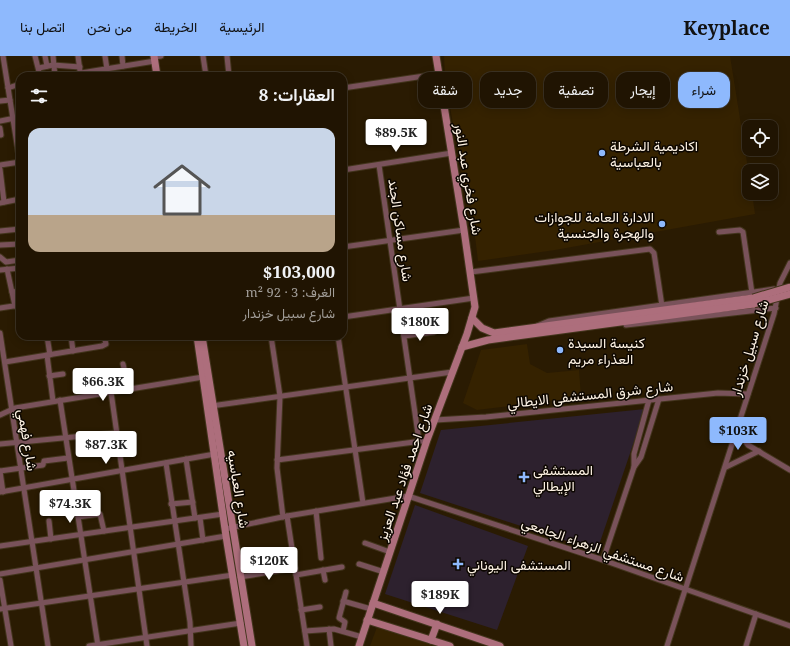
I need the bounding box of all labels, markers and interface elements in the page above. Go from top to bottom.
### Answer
text: Keyplace [683,15,770,41]
text: اتصل بنا [20,17,65,36]
text: من نحن [87,17,132,36]
text: الخريطة [154,17,197,36]
text: الرئيسية [219,17,265,36]
chip: شقة [418,72,472,108]
chip: جديد [480,72,536,108]
chip: تصفية [544,72,608,108]
chip: إيجار [616,72,670,108]
chip: شراء [678,72,730,108]
text: العقارات: 8 [259,83,335,106]
icon: filters [28,85,50,107]
pin: $89.5K [363,119,429,153]
map controls [742,120,778,200]
button: locate [742,120,778,156]
street label: شارع فخري عبد النور [448,121,487,237]
text: $89.5K [375,123,417,141]
place label: اكاديمية الشرطة بالعباسية [610,136,698,171]
marker: اكاديمية الشرطة بالعباسية [597,148,607,158]
icon: home [146,154,218,226]
button: layers [742,164,778,200]
street label: شارع مساكن الجند [382,177,418,283]
place label: الادارة العامة للجوازات والهجرة والجنسية [535,207,654,242]
marker: الادارة العامة للجوازات والهجرة والجنسية [657,219,667,229]
text: $103,000 [263,260,335,283]
text: الغرف: 3 · 92 m² [246,283,335,301]
street label: شارع سبيل خزندار [725,298,775,400]
text: شارع سبيل خزندار [243,304,335,322]
pin: $180K [392,308,448,342]
text: $180K [401,312,439,330]
place label: كنيسة السيدة العذراء مريم [568,333,645,368]
marker: كنيسة السيدة العذراء مريم [555,345,565,355]
pin: $66.3K [70,368,136,402]
text: $66.3K [82,372,124,390]
street label: شارع شرق المستشفى الايطالي [506,376,674,415]
street label: شارع احمد فؤاد عبد العزيز [371,401,438,545]
street label: شارع فهمي [11,408,42,473]
pin: $103K [710,417,766,451]
text: $103K [719,421,757,439]
pin: $87.3K [73,431,139,465]
text: $87.3K [85,435,127,453]
street label: شارع العباسيه [221,449,255,530]
place label: المستشفى الإيطالي [533,460,593,498]
marker: المستشفى الإيطالي [518,471,530,483]
pin: $74.3K [37,490,103,524]
text: $74.3K [49,494,91,512]
street label: شارع مستشفي الزهراء الجامعي [518,512,687,589]
pin: $120K [241,547,297,581]
text: $120K [250,551,288,569]
place label: المستشفى اليوناني [467,555,571,577]
marker: المستشفى اليوناني [452,558,464,570]
pin: $189K [412,581,468,615]
text: $189K [421,585,459,603]

